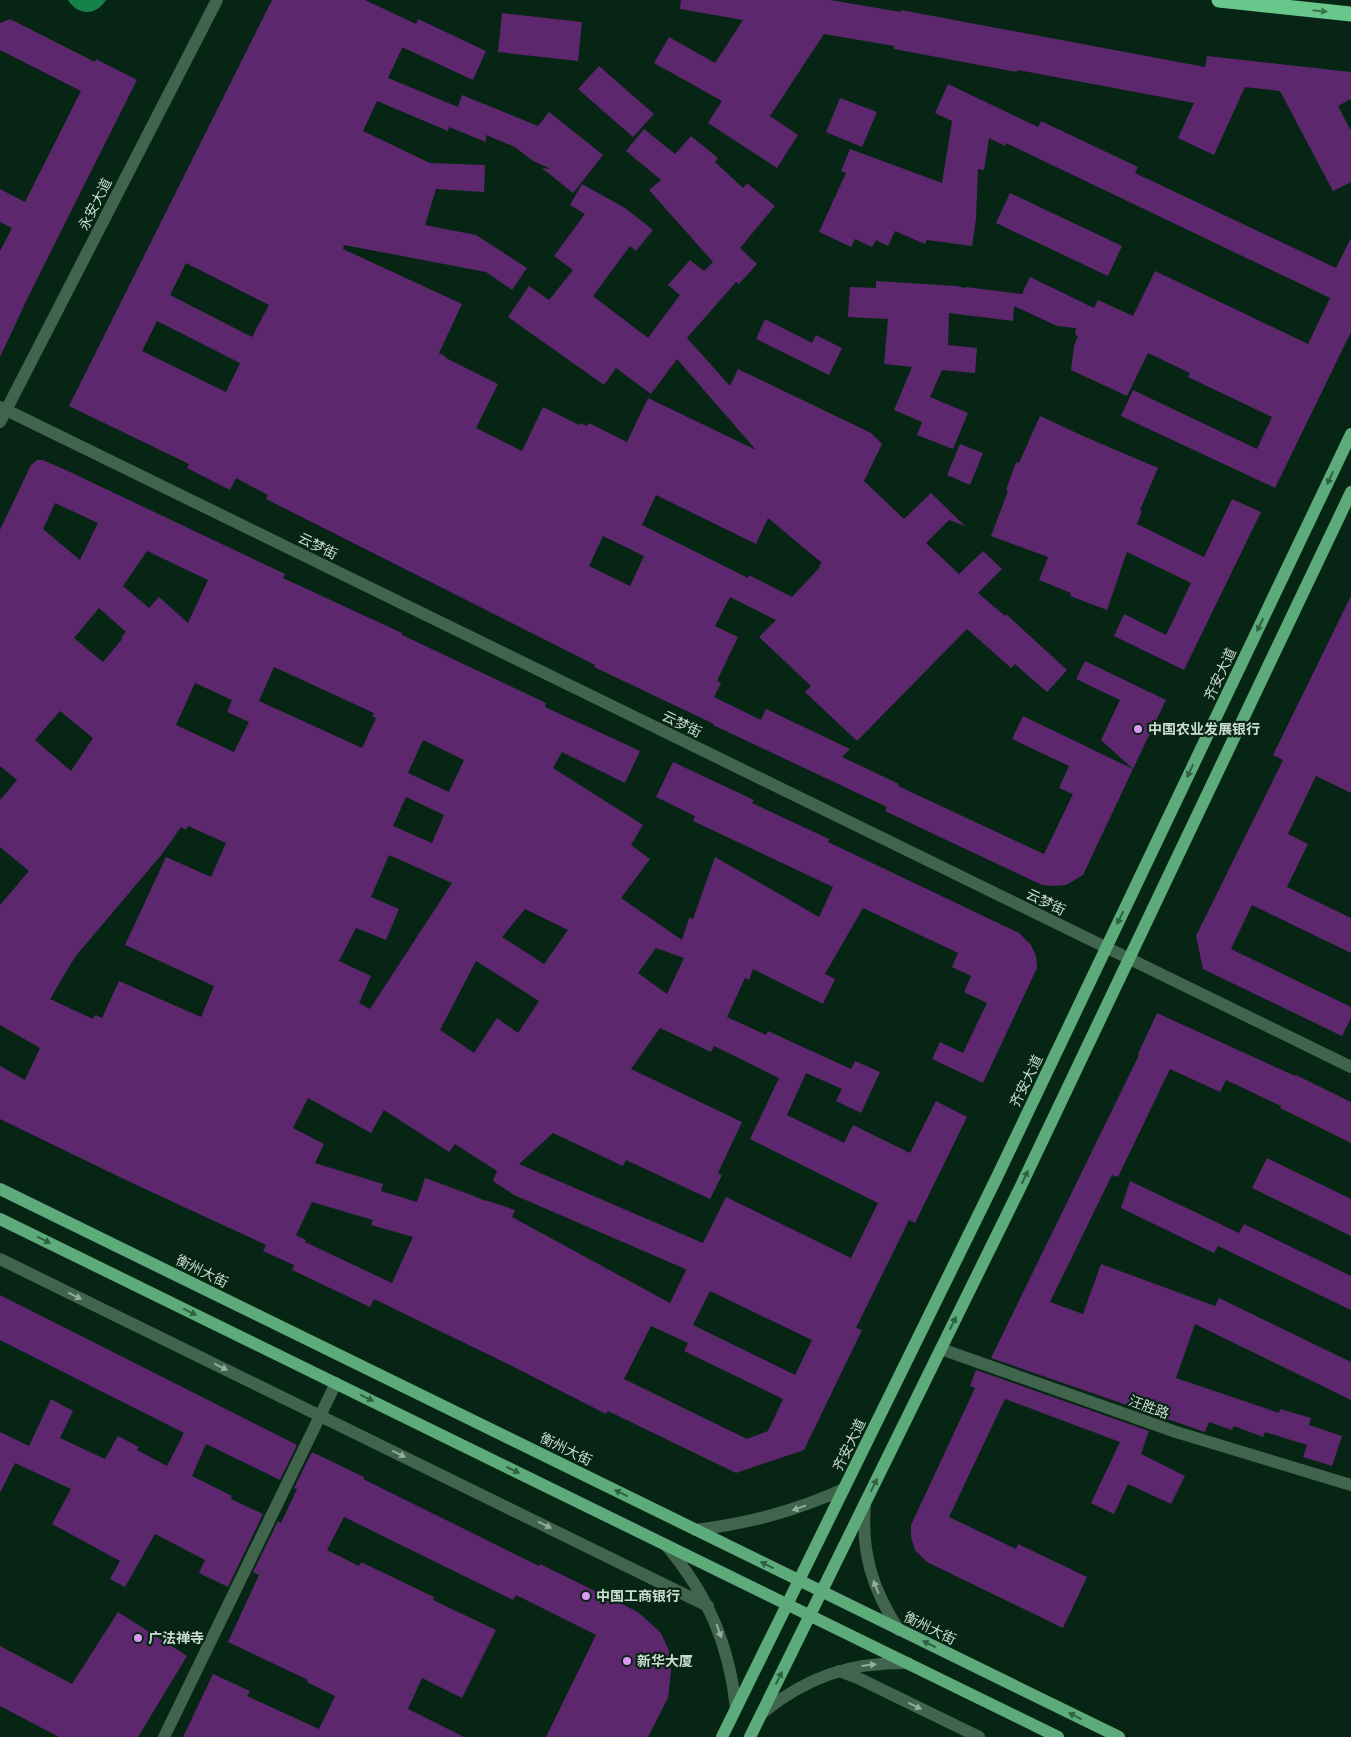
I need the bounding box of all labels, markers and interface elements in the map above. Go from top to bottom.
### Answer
one-way arrow [1312,7,1328,15]
street label: 永安大道 [74,175,116,233]
one-way arrow [1326,471,1334,485]
street label: 云梦街 [295,529,341,563]
one-way arrow [1256,618,1264,632]
street label: 齐安大道 [1200,645,1240,703]
street label: 云梦街 [659,707,705,741]
place label: 中国农业发展银行 [1148,720,1260,738]
marker: 中国农业发展银行 [1132,723,1144,735]
one-way arrow [1186,764,1194,778]
street label: 云梦街 [1023,885,1069,919]
one-way arrow [1116,911,1124,925]
street label: 齐安大道 [1006,1052,1046,1110]
one-way arrow [1021,1170,1029,1184]
one-way arrow [37,1236,51,1244]
street label: 衡州大街 [173,1251,231,1291]
one-way arrow [68,1292,82,1300]
one-way arrow [183,1308,197,1316]
one-way arrow [949,1316,957,1330]
one-way arrow [214,1363,228,1371]
street label: 汪胜路 [1126,1391,1172,1423]
one-way arrow [360,1395,374,1403]
street label: 齐安大道 [829,1416,869,1474]
street label: 衡州大街 [537,1429,595,1469]
one-way arrow [392,1450,406,1458]
one-way arrow [506,1466,520,1474]
one-way arrow [870,1477,878,1492]
one-way arrow [614,1489,629,1497]
one-way arrow [791,1504,806,1512]
one-way arrow [538,1521,552,1529]
one-way arrow [760,1561,774,1569]
one-way arrow [872,1579,880,1594]
place label: 中国工商银行 [596,1587,680,1605]
marker: 中国工商银行 [580,1590,592,1602]
street label: 衡州大街 [901,1608,959,1648]
one-way arrow [715,1624,723,1639]
place label: 广法禅寺 [148,1629,204,1647]
marker: 广法禅寺 [132,1632,144,1644]
one-way arrow [922,1640,936,1648]
place label: 新华大厦 [637,1652,693,1670]
marker: 新华大厦 [621,1655,633,1667]
one-way arrow [861,1661,877,1669]
one-way arrow [775,1670,783,1685]
one-way arrow [908,1702,922,1710]
one-way arrow [1068,1711,1082,1719]

